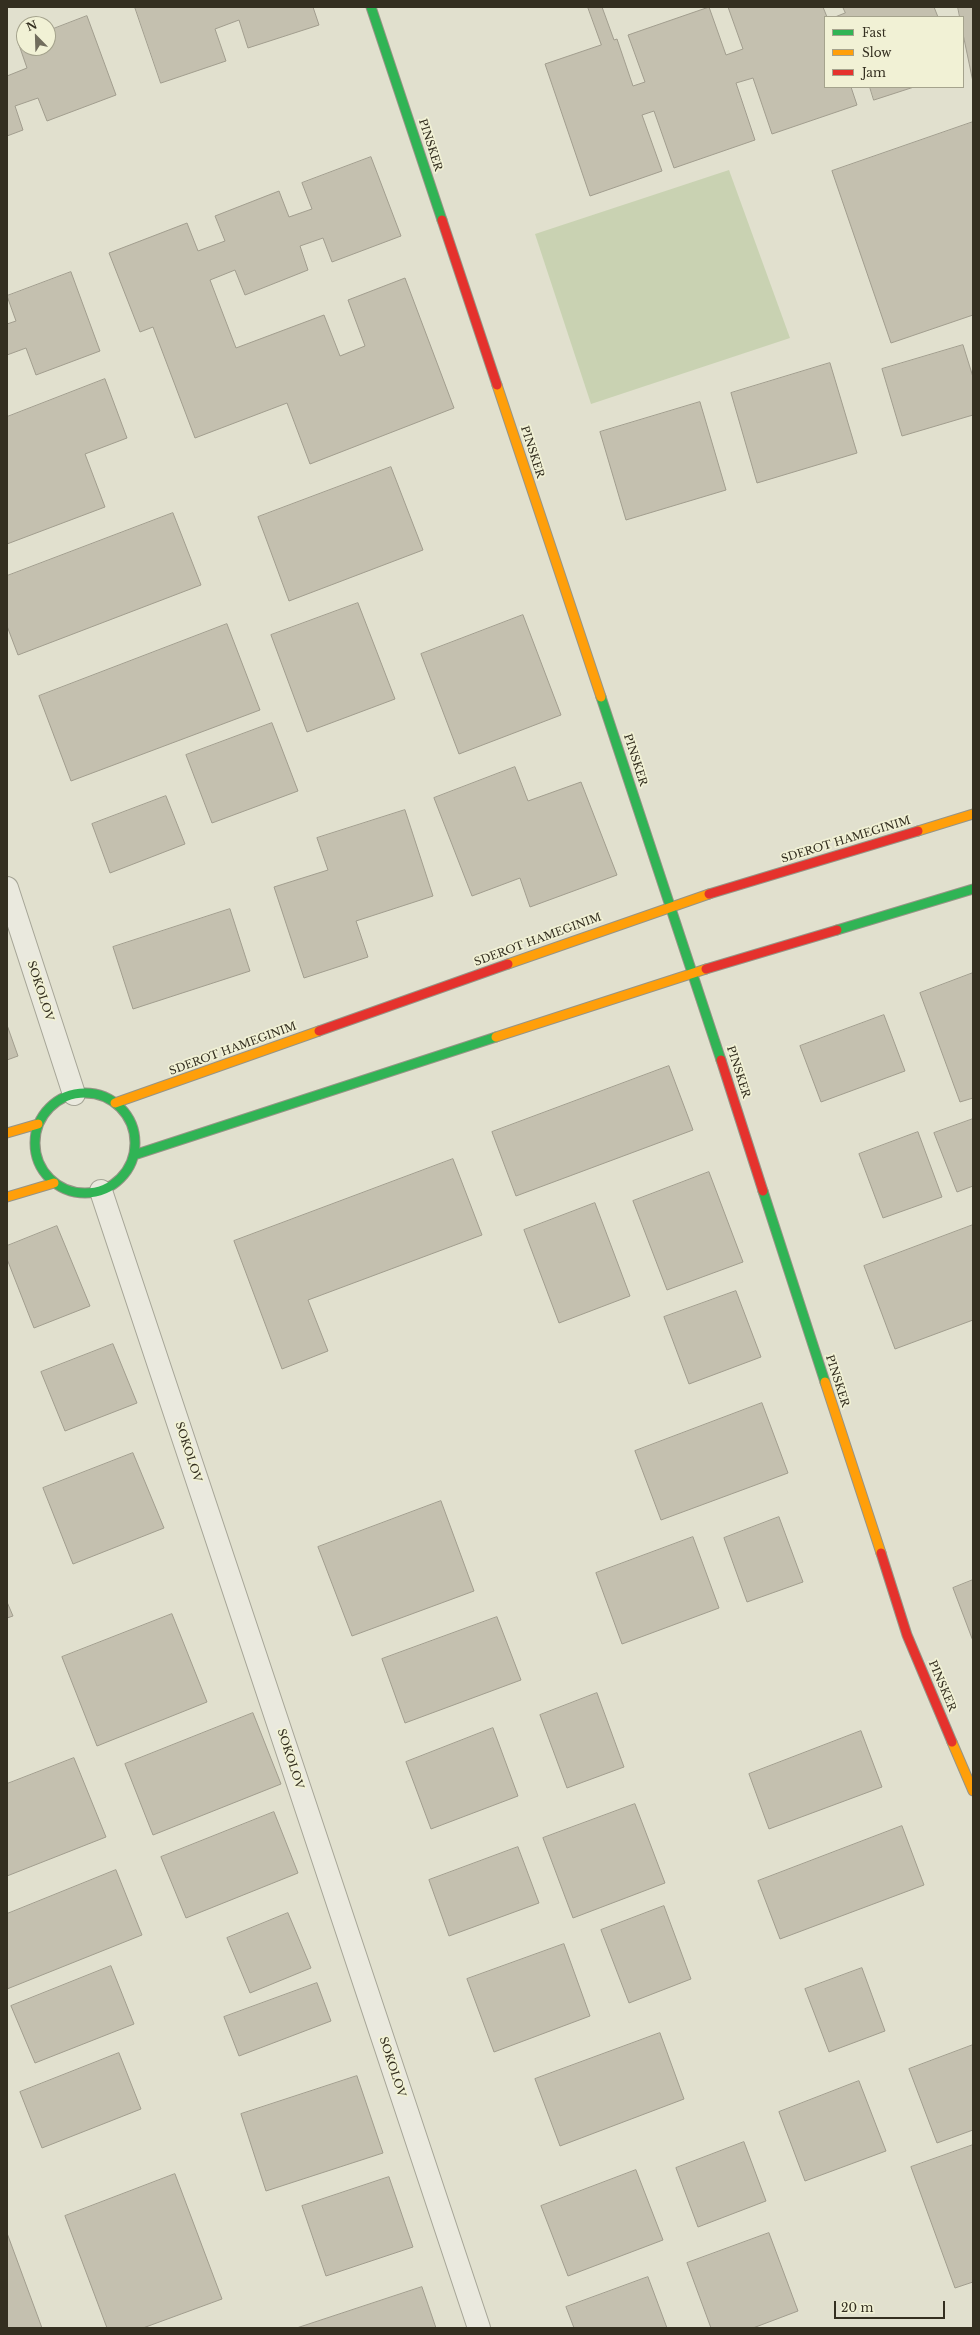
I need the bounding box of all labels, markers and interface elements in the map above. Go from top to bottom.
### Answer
north arrow [16,16,56,56]
legend [824,16,964,88]
text: N [24,17,39,34]
text: Fast [862,25,886,40]
text: Slow [862,45,891,60]
text: Jam [862,65,886,80]
street label: PINSKER [415,117,445,173]
street label: PINSKER [517,424,547,480]
street label: PINSKER [620,732,650,788]
street label: SDEROT HAMEGINIM [780,814,912,866]
street label: SDEROT HAMEGINIM [472,911,604,969]
street label: SOKOLOV [24,959,56,1023]
street label: SDEROT HAMEGINIM [167,1020,299,1078]
street label: PINSKER [723,1044,753,1100]
street label: PINSKER [822,1353,852,1409]
street label: SOKOLOV [172,1420,204,1484]
street label: PINSKER [925,1658,959,1714]
street label: SOKOLOV [274,1727,306,1791]
street label: SOKOLOV [376,2035,408,2099]
scale bar [836,2293,947,2319]
text: 20 m [841,2300,873,2315]

